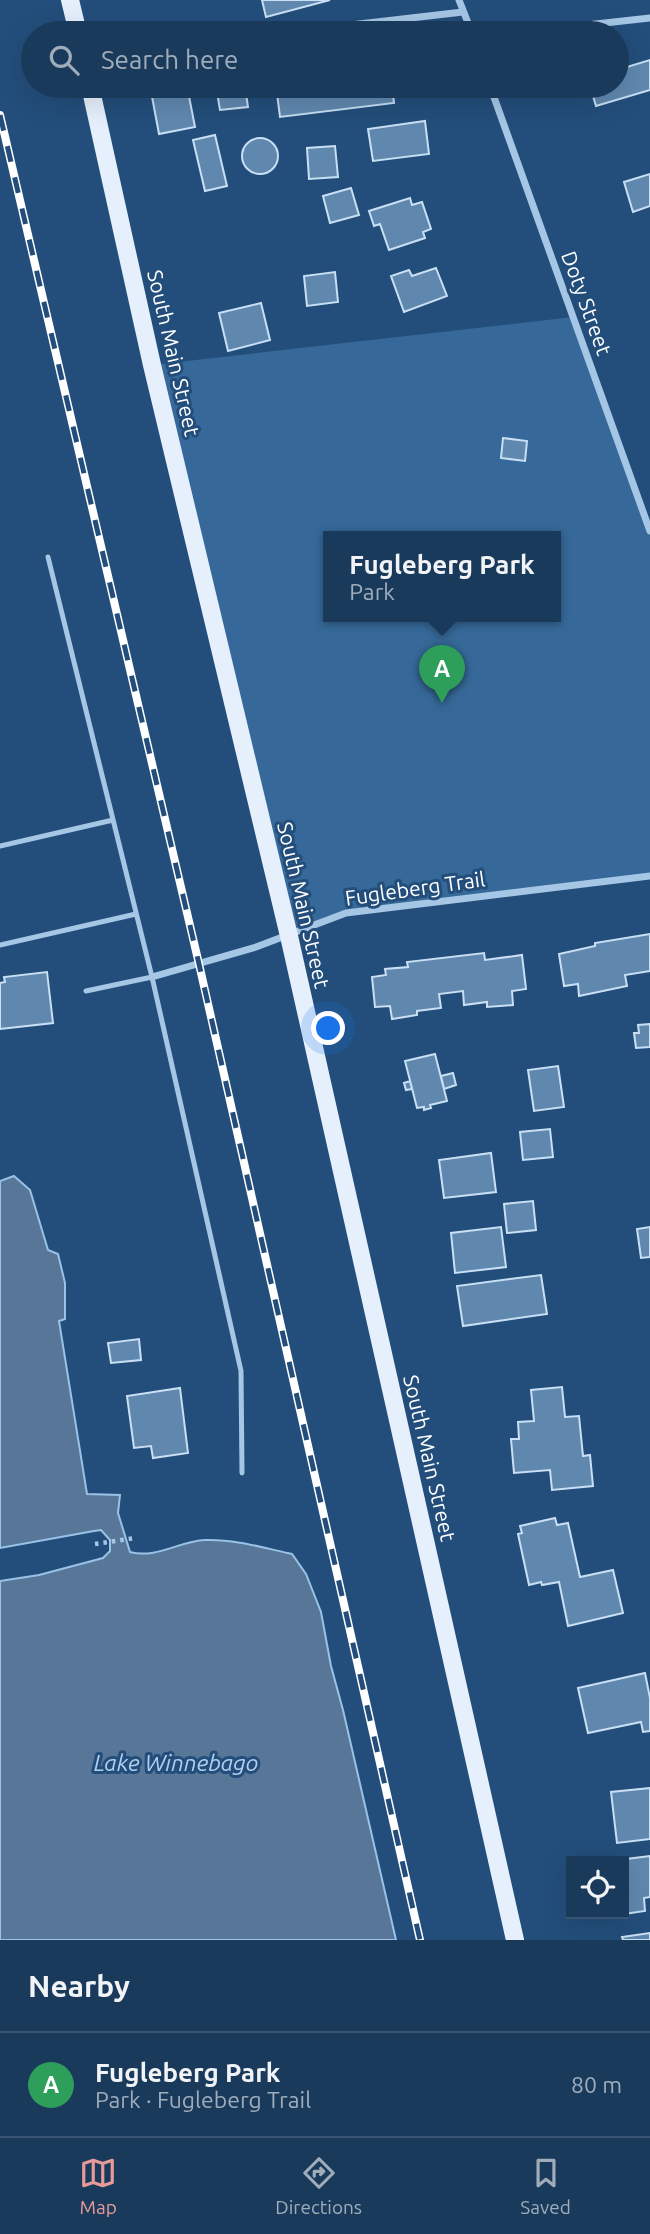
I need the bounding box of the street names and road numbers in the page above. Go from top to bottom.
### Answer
street label: Doty Street [557,248,617,358]
street label: South Main Street [143,268,205,438]
street label: South Main Street [273,820,335,990]
street label: Fugleberg Trail [344,866,486,910]
street label: South Main Street [399,1373,461,1543]

